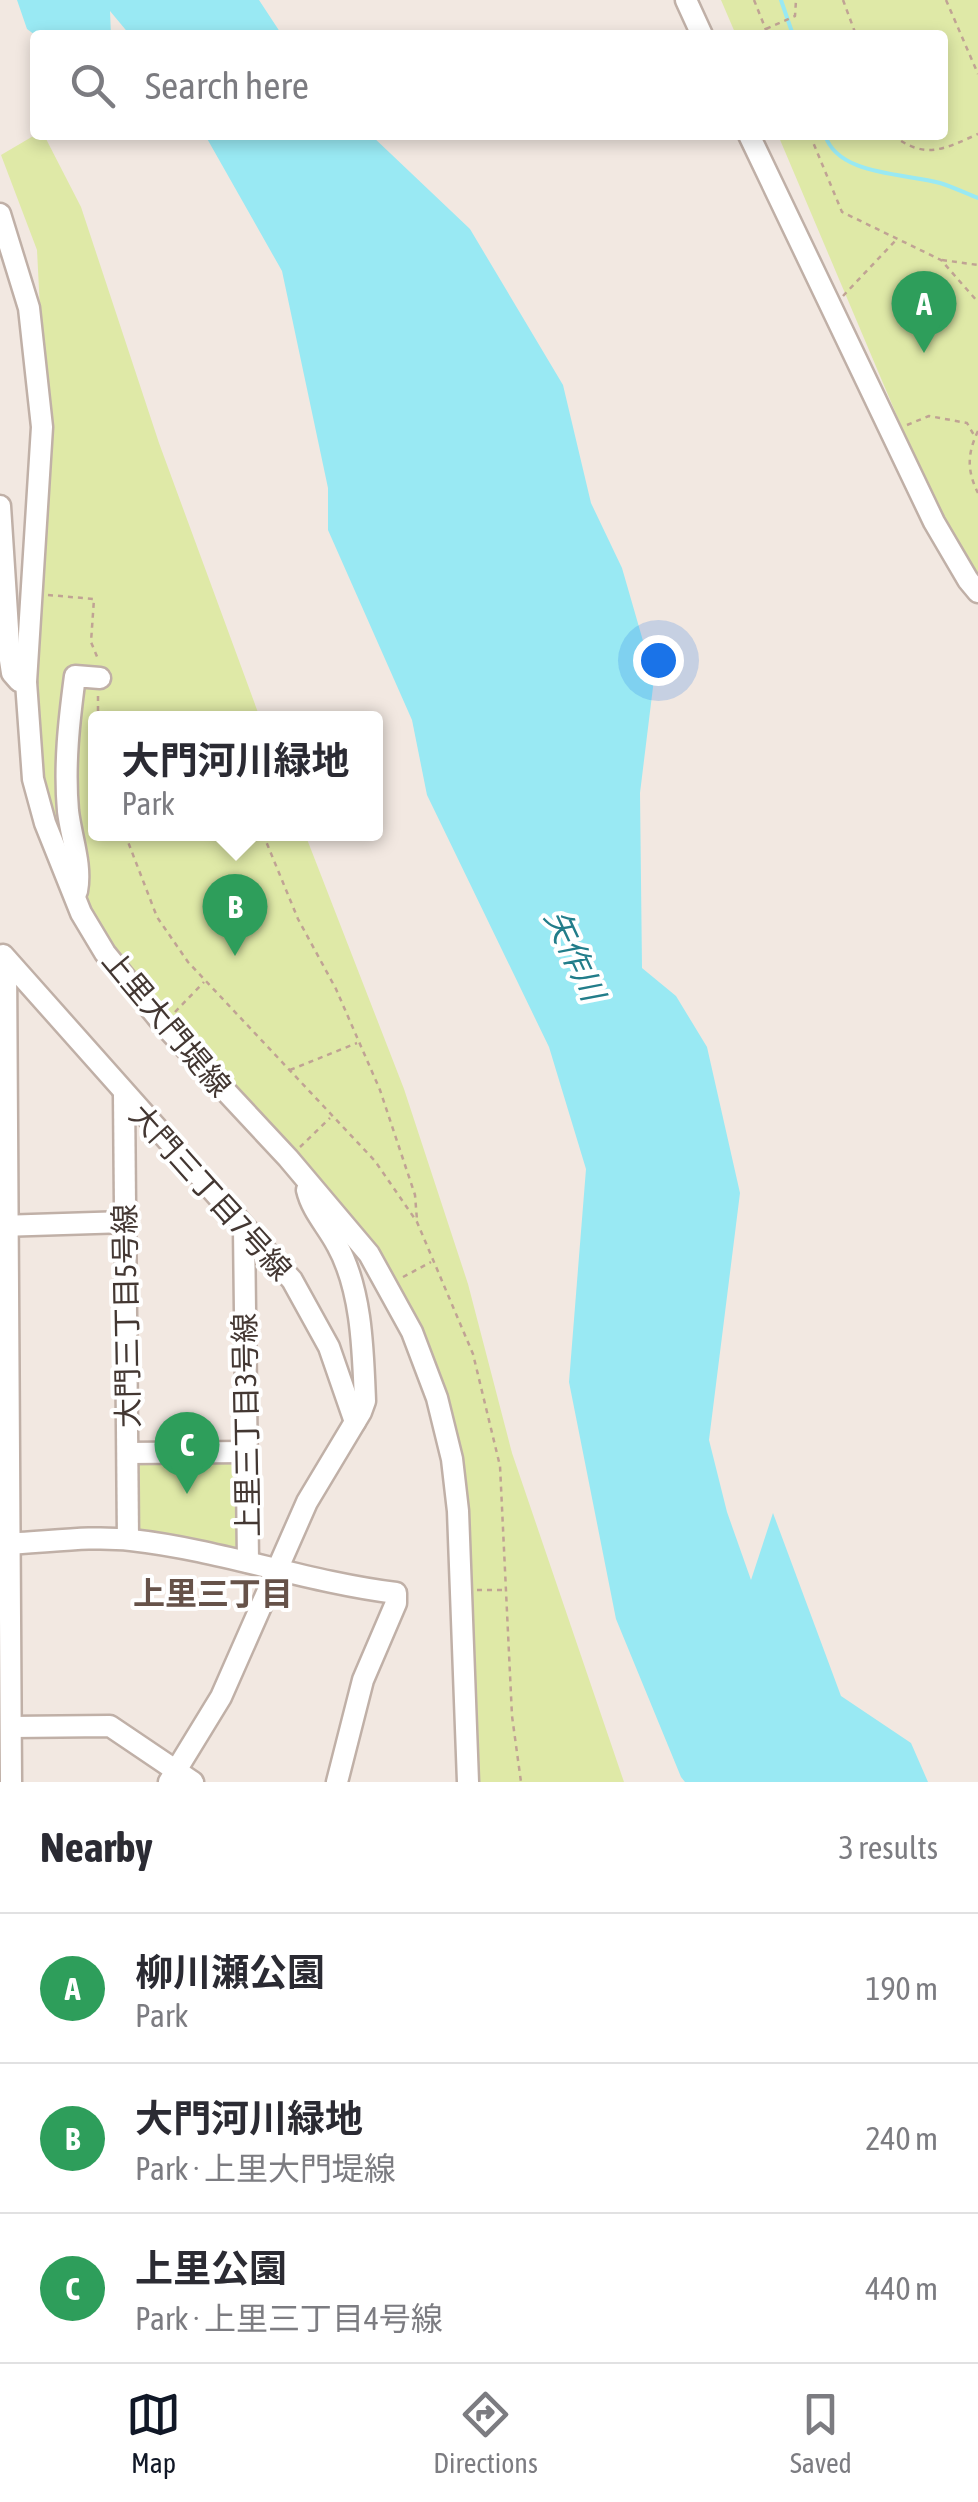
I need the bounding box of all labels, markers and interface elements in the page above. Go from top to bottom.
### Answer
search box [30,30,948,140]
icon: search [65,58,120,113]
text: Search here [145,64,309,107]
pin: A [892,270,956,353]
your location [633,635,684,686]
popup [88,711,383,841]
text: 大門河川緑地 [121,739,350,782]
text: Park [121,785,175,822]
pin: B [202,874,268,956]
water label: 矢作川 [538,904,613,1009]
street label: 上里大門堤線 [96,943,238,1103]
street label: 大門三丁目7号線 [123,1097,299,1287]
street label: 大門三丁目5号線 [107,1204,145,1428]
street label: 上里三丁目3号線 [227,1313,265,1537]
pin: C [154,1412,220,1494]
district label: 上里三丁目 [133,1575,293,1612]
text: Nearby [40,1823,153,1871]
text: 3 results [839,1829,938,1866]
text: 柳川瀬公園 [135,1951,325,1994]
text: A [65,1970,80,2007]
text: 190 m [865,1970,938,2007]
text: Park [135,1997,188,2034]
text: 大門河川緑地 [135,2097,363,2140]
text: B [65,2120,80,2157]
text: 240 m [865,2120,938,2157]
text: Park · 上里大門堤線 [135,2150,396,2187]
text: 上里公園 [135,2247,287,2290]
text: C [65,2270,80,2307]
text: 440 m [865,2270,938,2307]
text: Park · 上里三丁目4号線 [135,2300,443,2337]
tab: Map [126,2387,181,2479]
tab: Directions [433,2387,538,2479]
tab: Saved [790,2387,852,2479]

